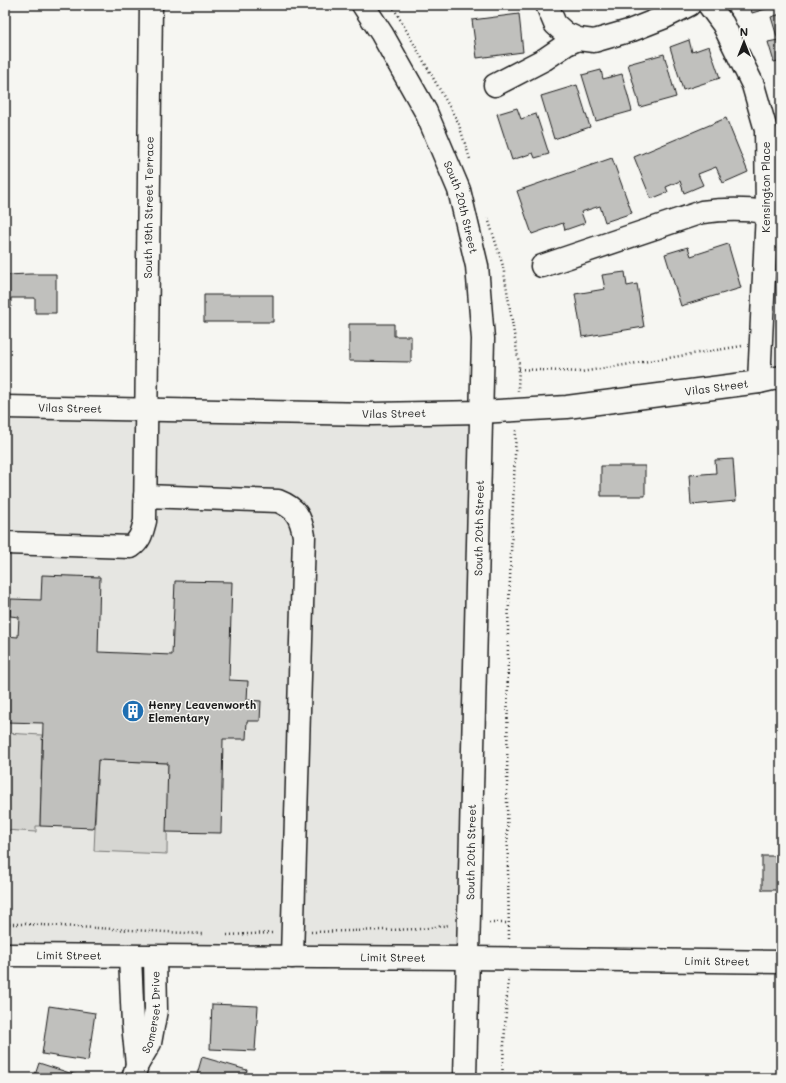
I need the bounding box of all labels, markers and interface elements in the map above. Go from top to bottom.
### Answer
north arrow [724,22,764,62]
text: N [740,24,748,39]
street label: South 19th Street Terrace [140,136,156,279]
street label: Kensington Place [758,141,773,233]
street label: South 20th Street [441,158,482,255]
street label: Vilas Street [684,375,749,399]
street label: Vilas Street [38,400,102,416]
street label: Vilas Street [362,405,426,421]
street label: South 20th Street [470,480,487,576]
place label: Henry Leavenworth Elementary [148,697,256,725]
building icon: Henry Leavenworth Elementary [120,698,146,724]
street label: South 20th Street [462,804,479,900]
street label: Limit Street [37,947,102,963]
street label: Limit Street [361,949,426,965]
street label: Limit Street [685,953,750,969]
street label: Somerset Drive [138,971,163,1056]

